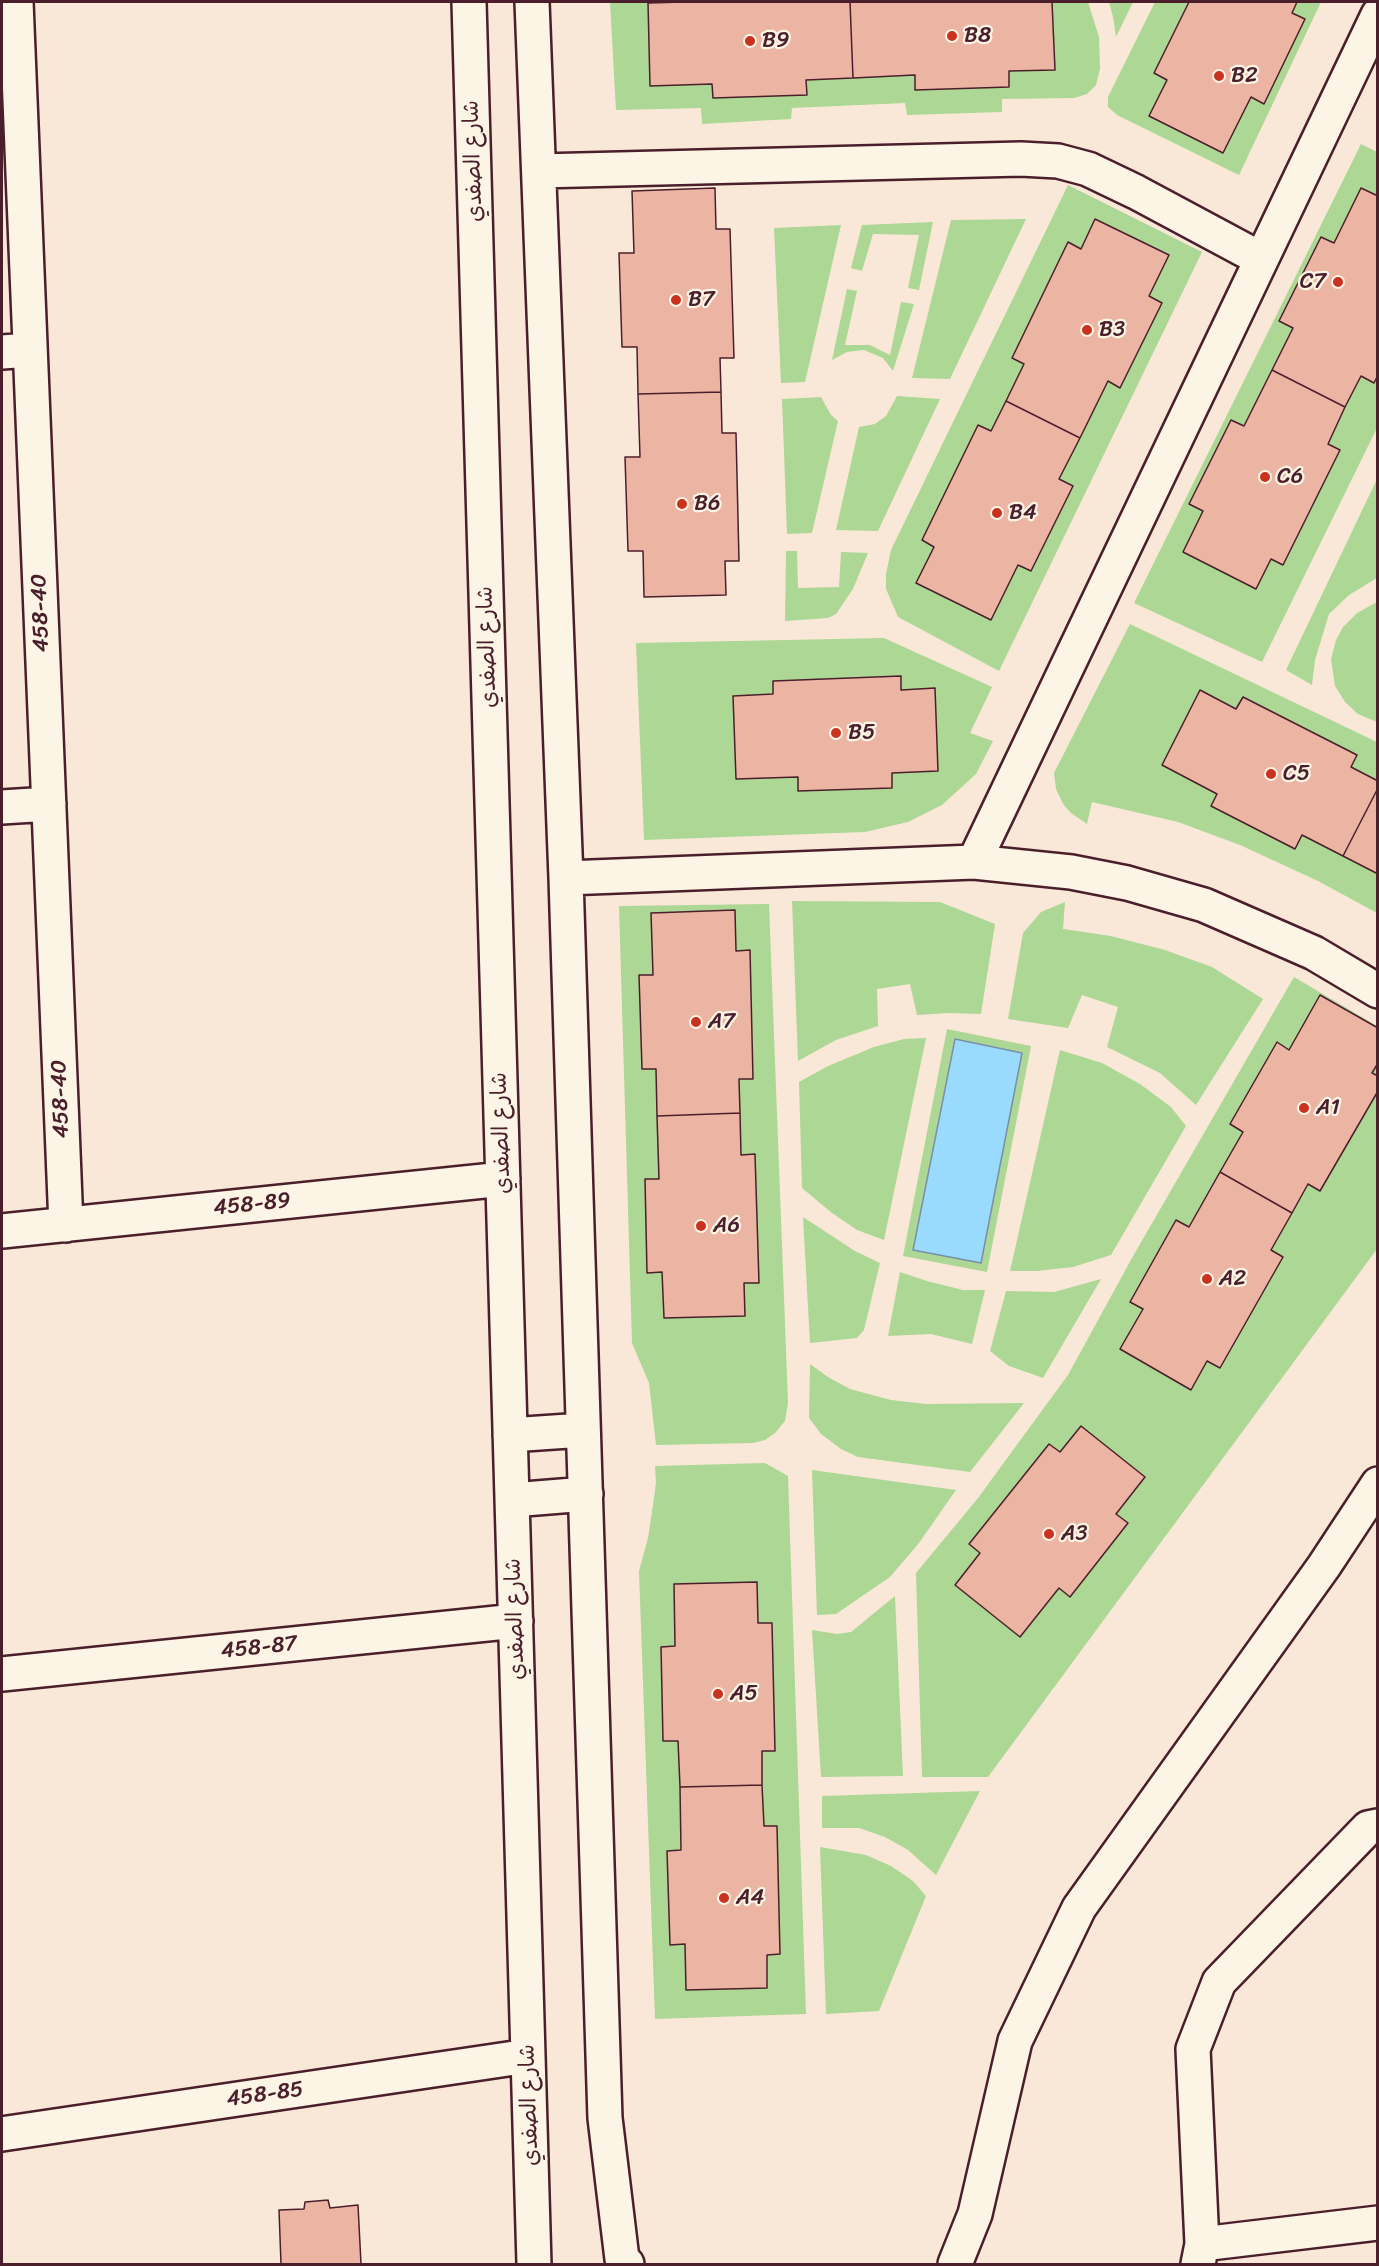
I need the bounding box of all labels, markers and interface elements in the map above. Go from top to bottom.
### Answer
place label: B8 [964,23,991,49]
place label: B9 [762,28,789,54]
marker: B8 [945,29,959,43]
marker: B9 [743,34,757,48]
place label: B2 [1231,63,1258,89]
marker: B2 [1212,69,1226,83]
street label: شارع الصفدي [459,100,489,222]
place label: C7 [1300,269,1326,295]
marker: C7 [1331,275,1345,289]
place label: B7 [688,287,714,313]
marker: B7 [669,293,683,307]
place label: B3 [1099,317,1125,343]
marker: B3 [1080,323,1094,337]
place label: C6 [1277,464,1303,490]
marker: C6 [1258,470,1272,484]
place label: B6 [694,491,720,517]
marker: B6 [675,497,689,511]
place label: B4 [1009,500,1037,526]
marker: B4 [990,506,1004,520]
street label: 458-40 [26,573,56,653]
street label: شارع الصفدي [473,586,503,708]
place label: B5 [848,720,875,746]
marker: B5 [829,726,843,740]
place label: C5 [1283,761,1310,787]
marker: C5 [1264,767,1278,781]
place label: A7 [708,1009,735,1035]
marker: A7 [689,1015,703,1029]
street label: 458-40 [46,1059,76,1139]
street label: شارع الصفدي [487,1072,517,1194]
place label: A1 [1316,1095,1340,1121]
marker: A1 [1297,1101,1311,1115]
street label: 458-89 [212,1188,292,1222]
place label: A6 [713,1213,740,1239]
marker: A6 [694,1219,708,1233]
place label: A2 [1219,1266,1246,1292]
marker: A2 [1200,1272,1214,1286]
place label: A3 [1061,1521,1088,1547]
marker: A3 [1042,1527,1056,1541]
street label: شارع الصفدي [501,1558,531,1680]
street label: 458-87 [220,1631,298,1665]
place label: A5 [730,1681,758,1707]
marker: A5 [711,1687,725,1701]
place label: A4 [736,1885,764,1911]
marker: A4 [717,1891,731,1905]
street label: شارع الصفدي [515,2044,545,2166]
street label: 458-85 [225,2077,305,2113]

